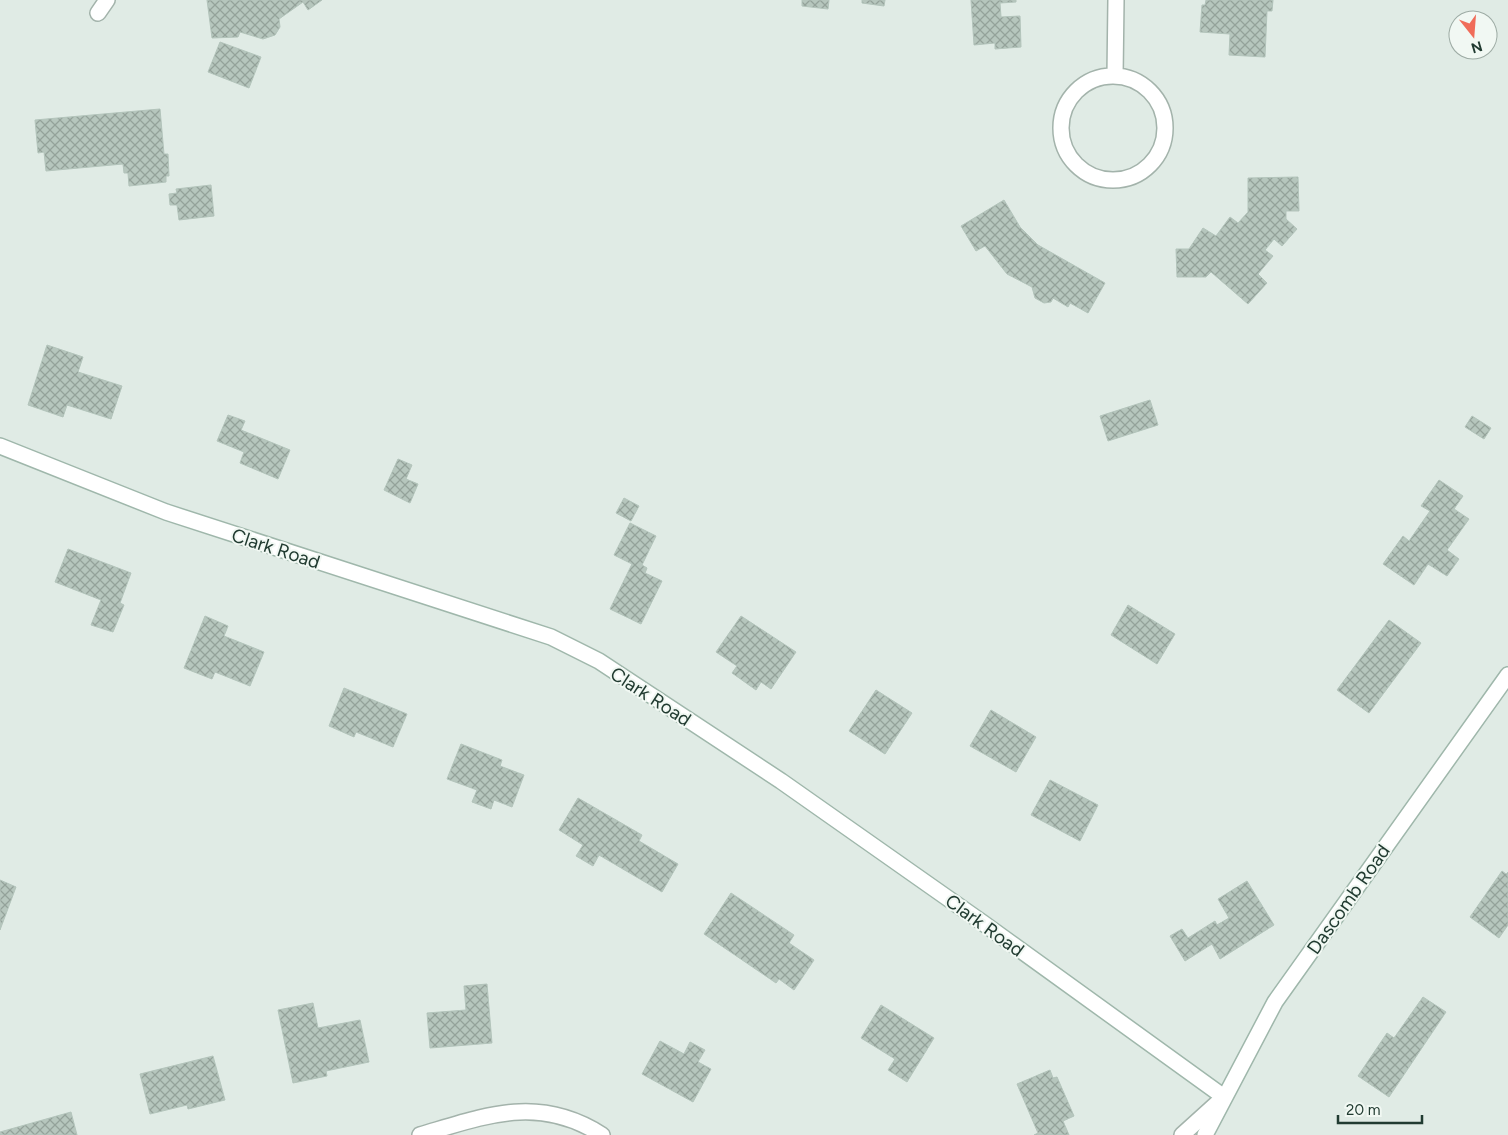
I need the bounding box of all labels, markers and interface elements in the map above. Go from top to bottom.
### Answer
north arrow [1448,10,1498,60]
text: N [1469,37,1484,57]
street label: Clark Road [229,523,323,574]
street label: Clark Road [606,662,695,731]
street label: Dascomb Road [1302,840,1395,959]
street label: Clark Road [941,889,1029,962]
scale bar [1338,1092,1422,1124]
text: 20 m [1346,1101,1380,1119]

